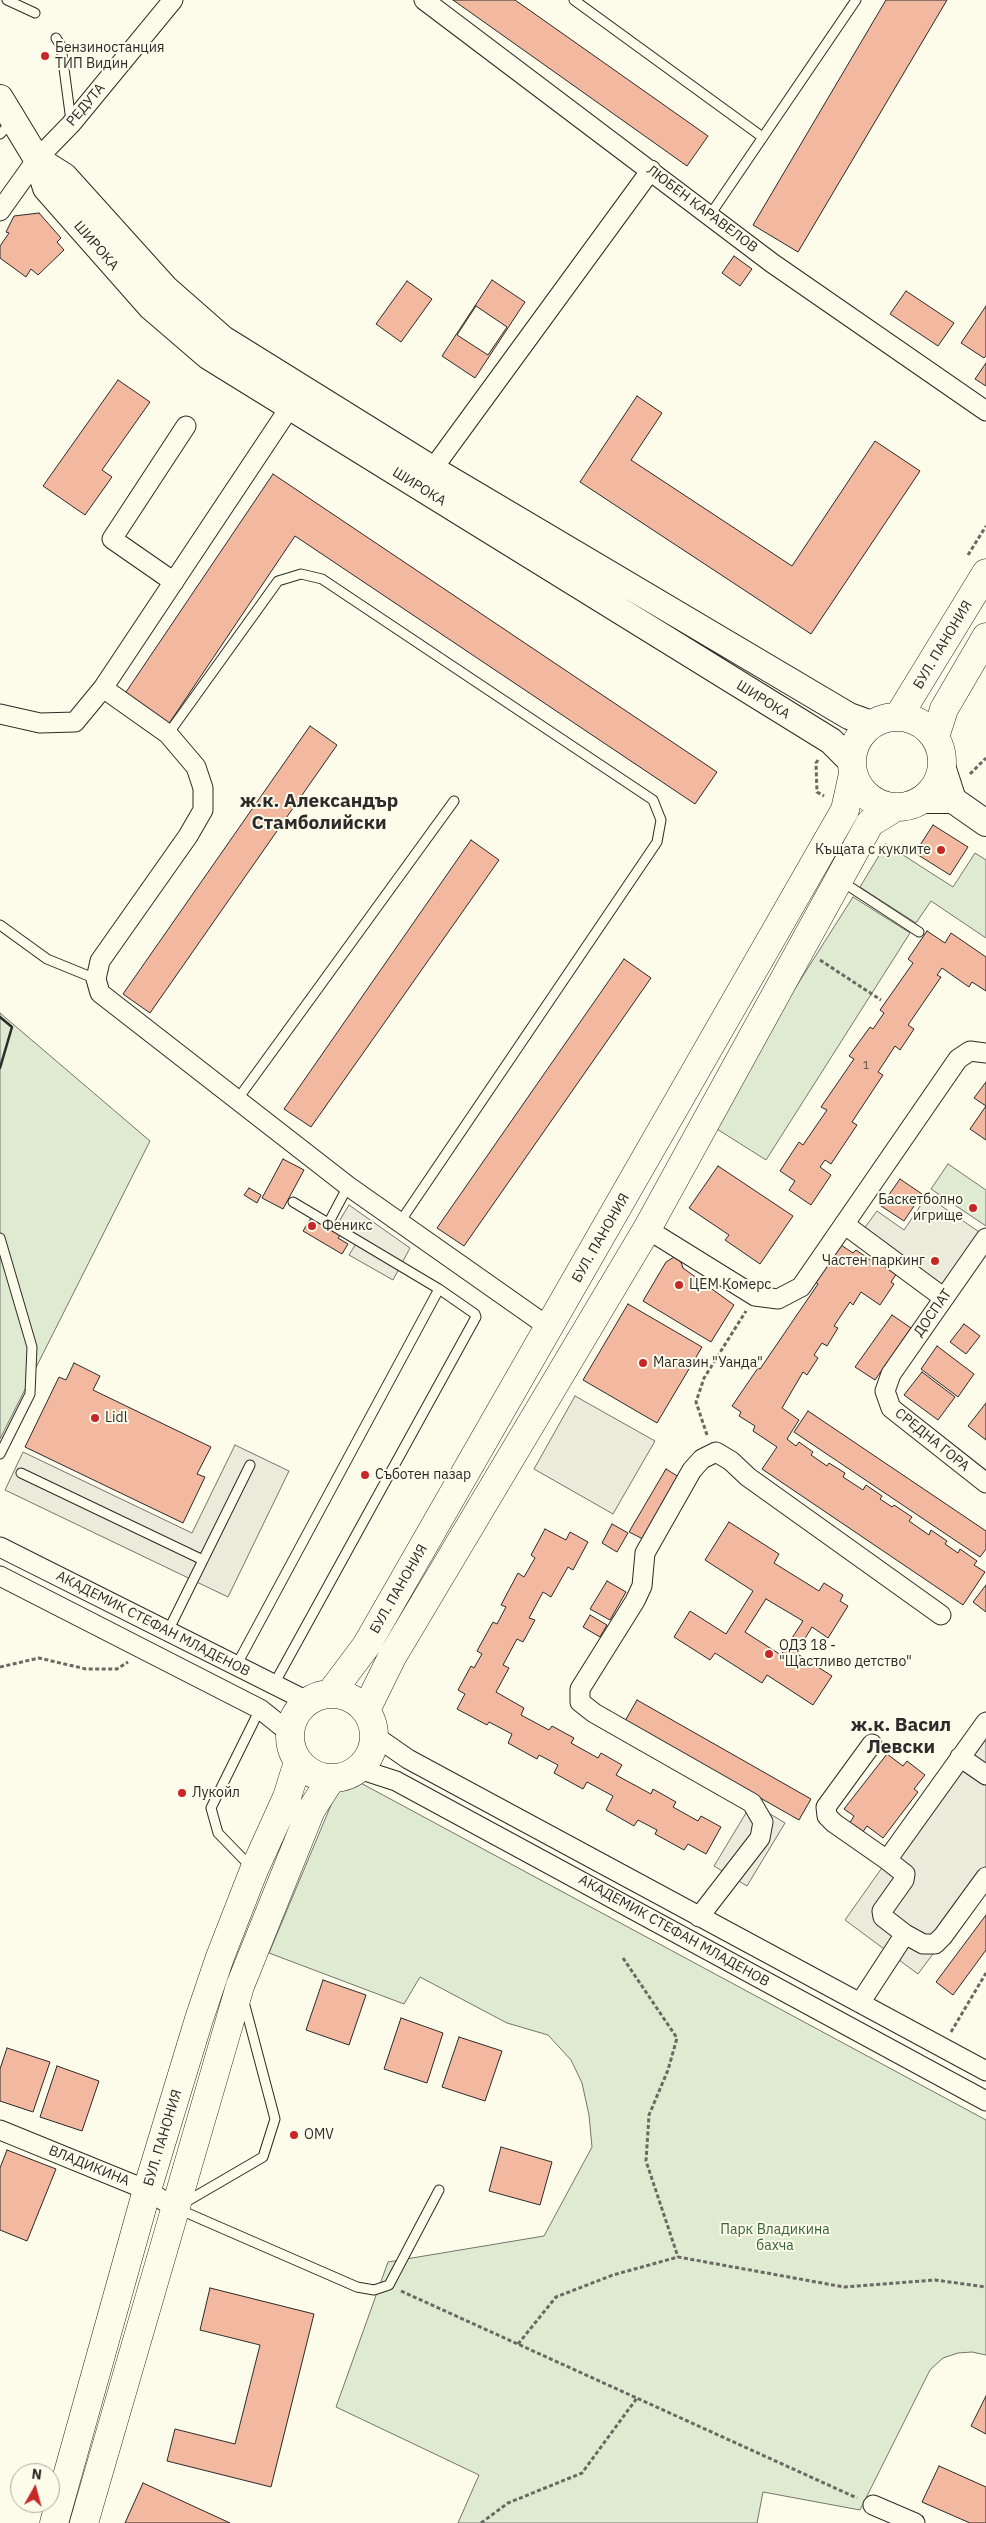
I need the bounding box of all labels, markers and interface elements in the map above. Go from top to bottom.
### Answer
place label: Бензиностанция ТИП Видин [55,40,164,72]
marker: Бензиностанция ТИП Видин [39,50,51,62]
street label: РЕДУТА [63,80,109,130]
street label: ЛЮБЕН КАРАВЕЛОВ [643,162,761,256]
street label: ШИРОКА [70,218,122,274]
street label: ШИРОКА [389,464,449,510]
street label: БУЛ. ПАНОНИЯ [910,598,976,692]
street label: ШИРОКА [733,677,793,723]
district label: ж.к. Александър Стамболийски [240,791,398,835]
place label: Къщата с куклите [815,842,931,858]
marker: Къщата с куклите [935,844,947,856]
house number: 1 [863,1059,869,1073]
street label: БУЛ. ПАНОНИЯ [569,1190,633,1286]
place label: Баскетболно игрище [878,1192,963,1224]
marker: Баскетболно игрище [967,1202,979,1214]
place label: Феникс [322,1218,372,1234]
marker: Феникс [306,1220,318,1232]
place label: Частен паркинг [822,1253,925,1269]
marker: Частен паркинг [929,1255,941,1267]
place label: ЦЕМ Комерс [689,1277,771,1293]
marker: ЦЕМ Комерс [673,1279,685,1291]
street label: ДОСПАТ [911,1286,955,1340]
place label: Магазин "Уанда" [653,1355,763,1371]
marker: Магазин "Уанда" [637,1357,649,1369]
street label: СРЕДНА ГОРА [891,1405,973,1475]
place label: Lidl [105,1410,127,1426]
marker: Lidl [89,1412,101,1424]
place label: Съботен пазар [375,1467,471,1483]
marker: Съботен пазар [359,1469,371,1481]
street label: БУЛ. ПАНОНИЯ [367,1541,431,1637]
street label: АКАДЕМИК СТЕФАН МЛАДЕНОВ [53,1568,253,1680]
place label: ОДЗ 18 - "Щастливо детство" [779,1638,912,1670]
marker: ОДЗ 18 - "Щастливо детство" [763,1648,775,1660]
district label: ж.к. Васил Левски [851,1715,951,1759]
place label: Лукойл [192,1785,240,1801]
marker: Лукойл [176,1787,188,1799]
street label: АКАДЕМИК СТЕФАН МЛАДЕНОВ [576,1871,772,1991]
street label: БУЛ. ПАНОНИЯ [140,2088,186,2188]
place label: OMV [304,2127,334,2143]
marker: OMV [288,2129,300,2141]
street label: ВЛАДИКИНА [46,2142,132,2190]
park label: Парк Владикина бахча [720,2222,830,2254]
north arrow [10,2463,60,2513]
text: N [31,2465,43,2484]

